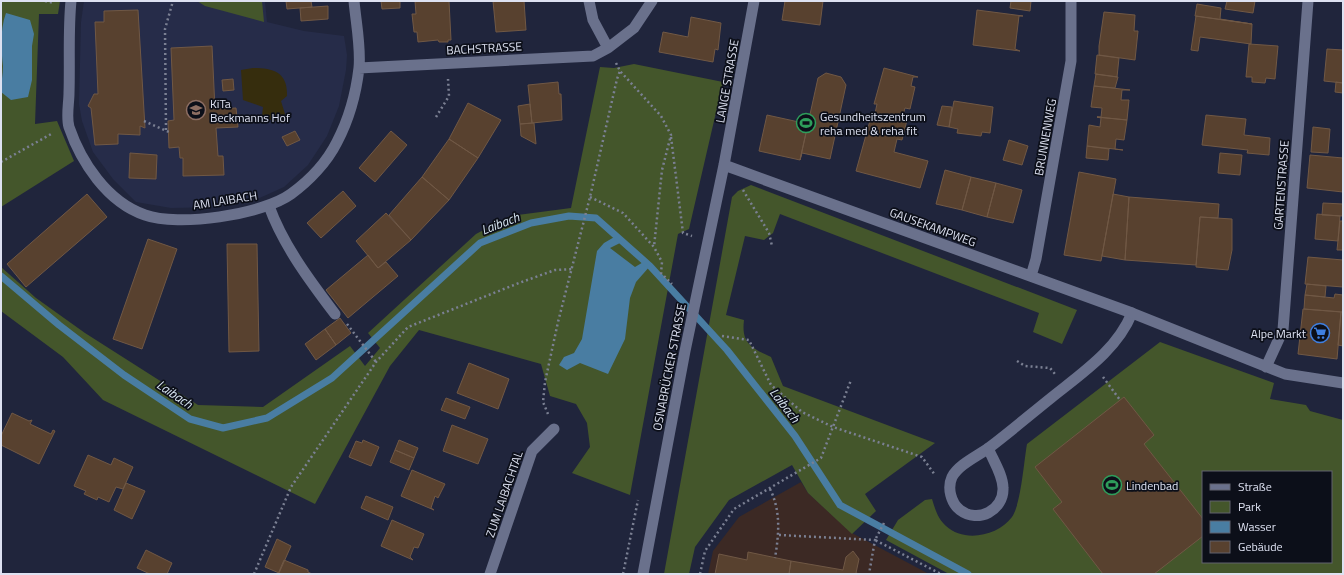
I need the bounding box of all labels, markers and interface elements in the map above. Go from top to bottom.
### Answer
street label: BACHSTRASSE [446,37,523,59]
street label: LANGE STRASSE [710,37,744,124]
place label: KiTa Beckmanns Hof [210,94,290,127]
street label: BRUNNENWEG [1029,97,1061,177]
school or university icon: KiTa Beckmanns Hof [185,99,207,121]
place label: Gesundheitszentrum reha med & reha fit [820,107,926,140]
sports icon: Gesundheitszentrum reha med & reha fit [795,112,817,134]
street label: GARTENSTRASSE [1268,139,1294,230]
street label: AM LAIBACH [192,186,258,214]
street label: GAUSEKAMPWEG [887,202,979,252]
water label: Laibach [478,206,522,239]
street label: OSNABRÜCKER STRASSE [647,301,691,432]
supermarket icon: Alpe Markt [1309,322,1331,344]
place label: Alpe Markt [1251,324,1307,343]
water label: Laibach [153,375,197,414]
water label: Laibach [765,383,805,427]
street label: ZUM LAIBACHTAL [480,448,528,540]
legend [1202,471,1332,563]
sports icon: Lindenbad [1101,474,1123,496]
place label: Lindenbad [1126,476,1178,495]
text: Straße [1238,477,1272,496]
text: Park [1238,497,1261,516]
text: Wasser [1238,517,1276,536]
text: Gebäude [1238,537,1283,556]

